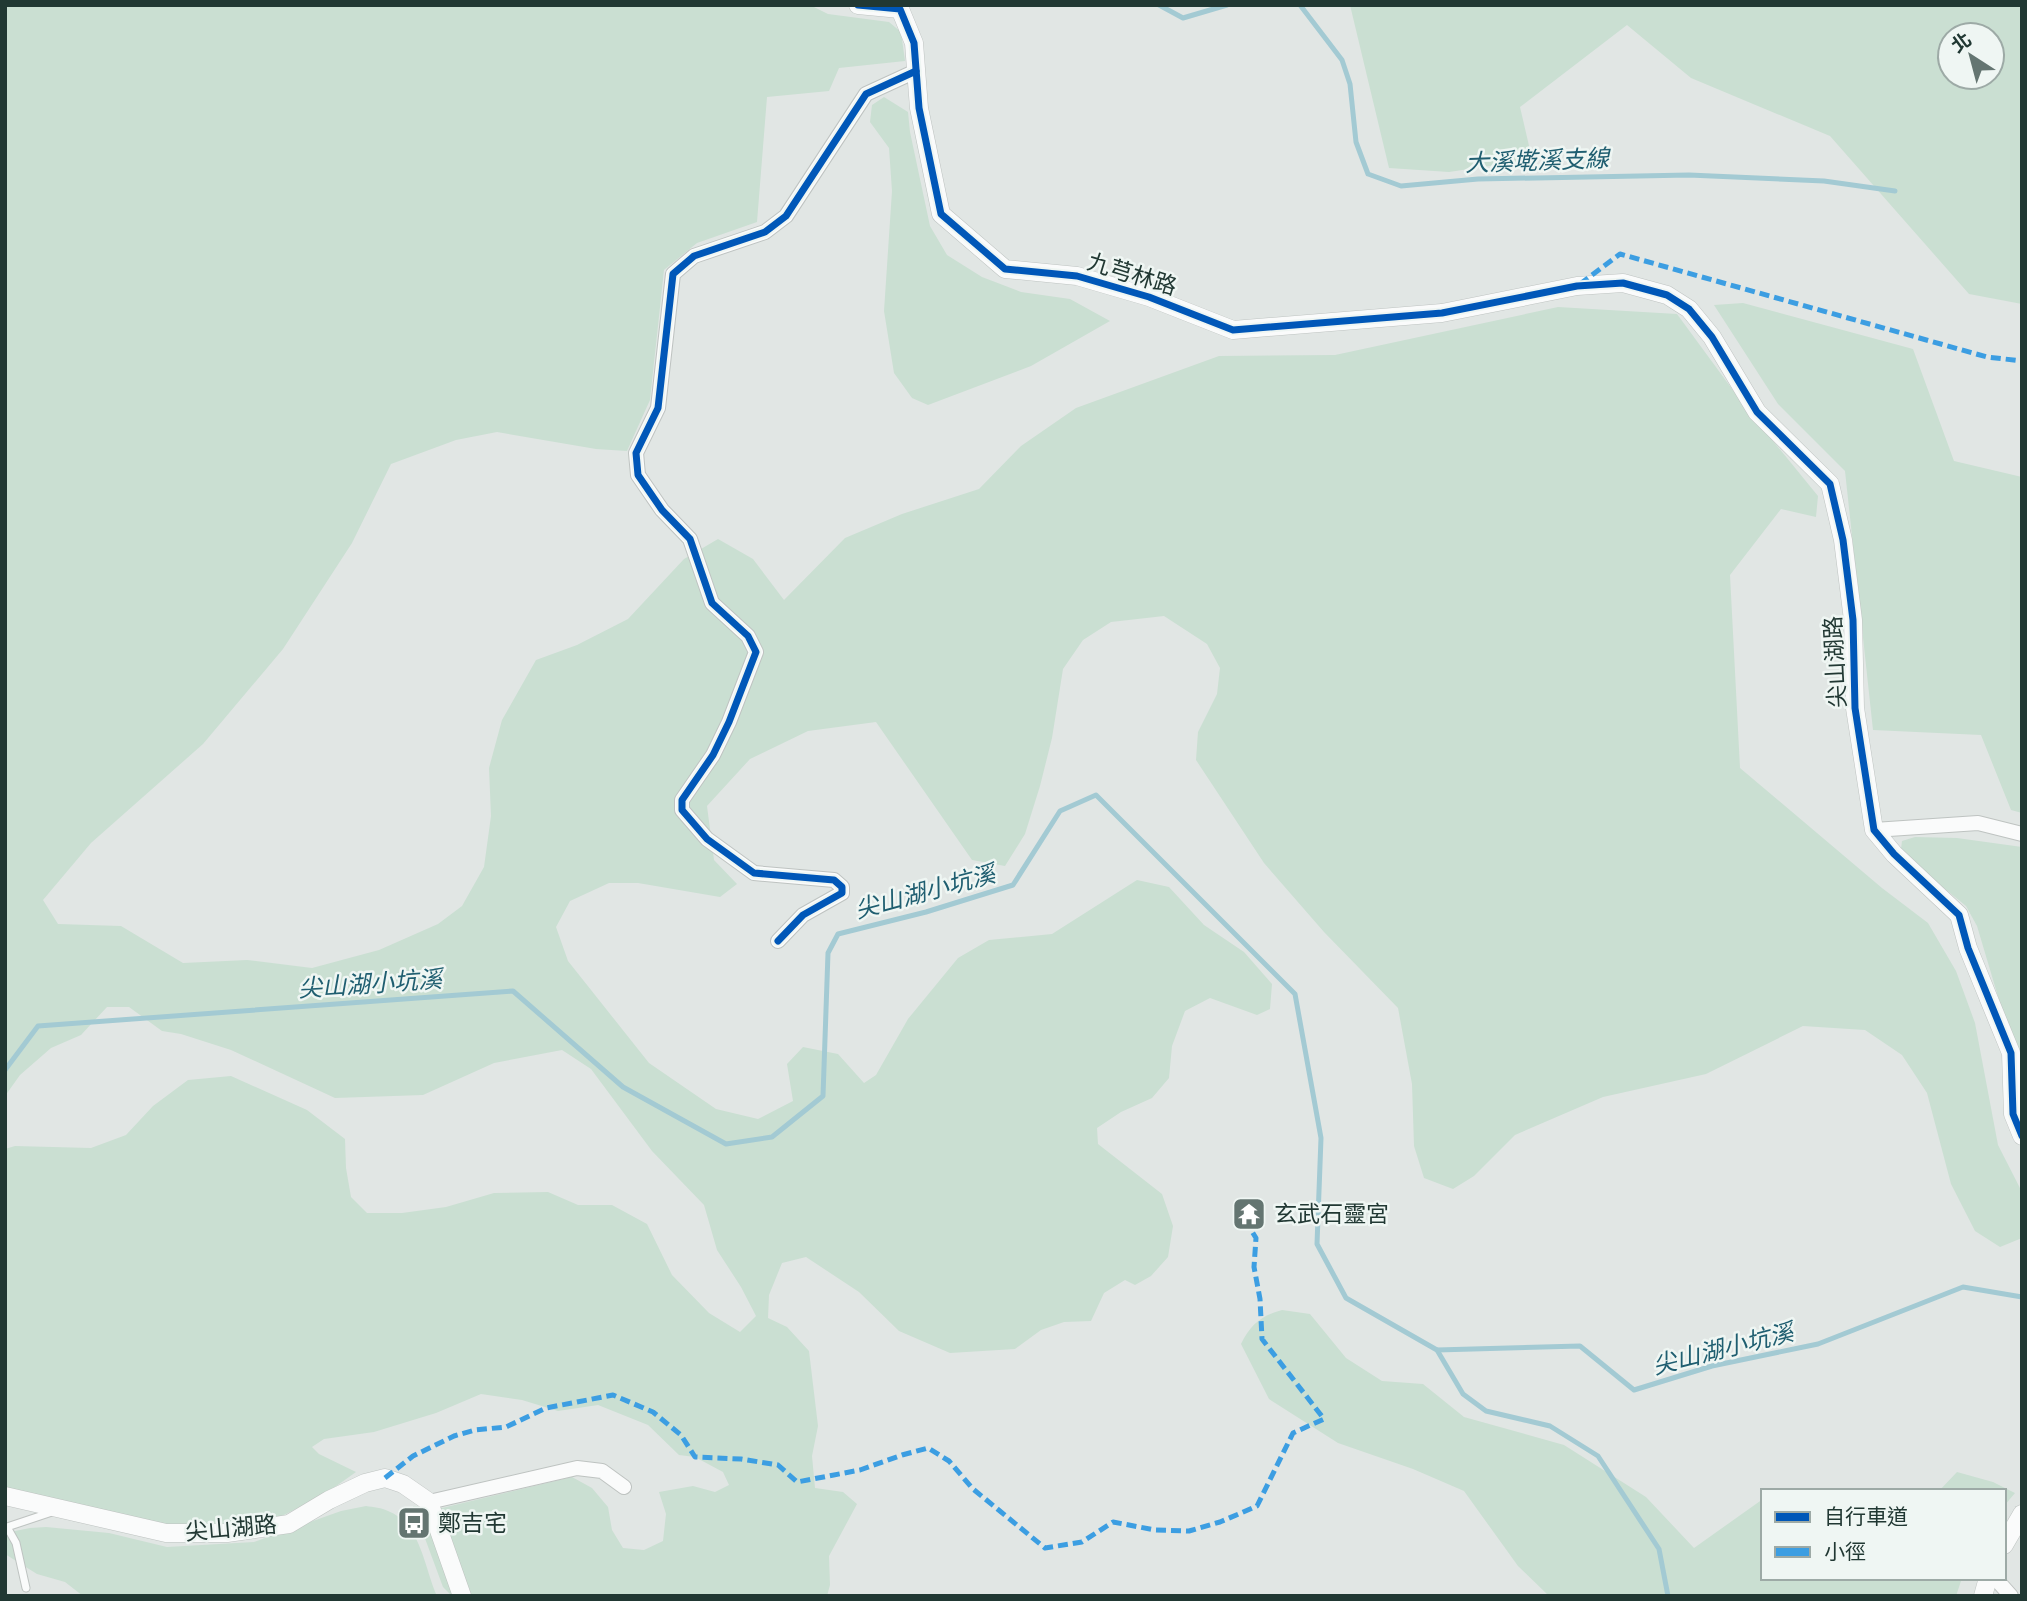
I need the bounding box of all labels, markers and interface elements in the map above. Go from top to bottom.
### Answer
north arrow [1936,21,2006,91]
text: 北 [1947,29,1976,58]
water label: 大溪墘溪支線 [1465,144,1612,178]
street label: 九芎林路 [1084,248,1180,301]
street label: 尖山湖路 [1820,615,1851,709]
water label: 尖山湖小坑溪 [852,859,1001,924]
water label: 尖山湖小坑溪 [297,965,446,1003]
temple icon: 玄武石靈宮 [1230,1195,1268,1233]
place label: 玄武石靈宮 [1274,1201,1389,1228]
water label: 尖山湖小坑溪 [1650,1317,1799,1380]
legend [1761,1489,2006,1580]
bus stop icon: 鄭吉宅 [395,1504,433,1542]
text: 自行車道 [1824,1505,1908,1529]
place label: 鄭吉宅 [438,1510,507,1537]
street label: 尖山湖路 [184,1511,278,1546]
text: 小徑 [1824,1540,1866,1564]

